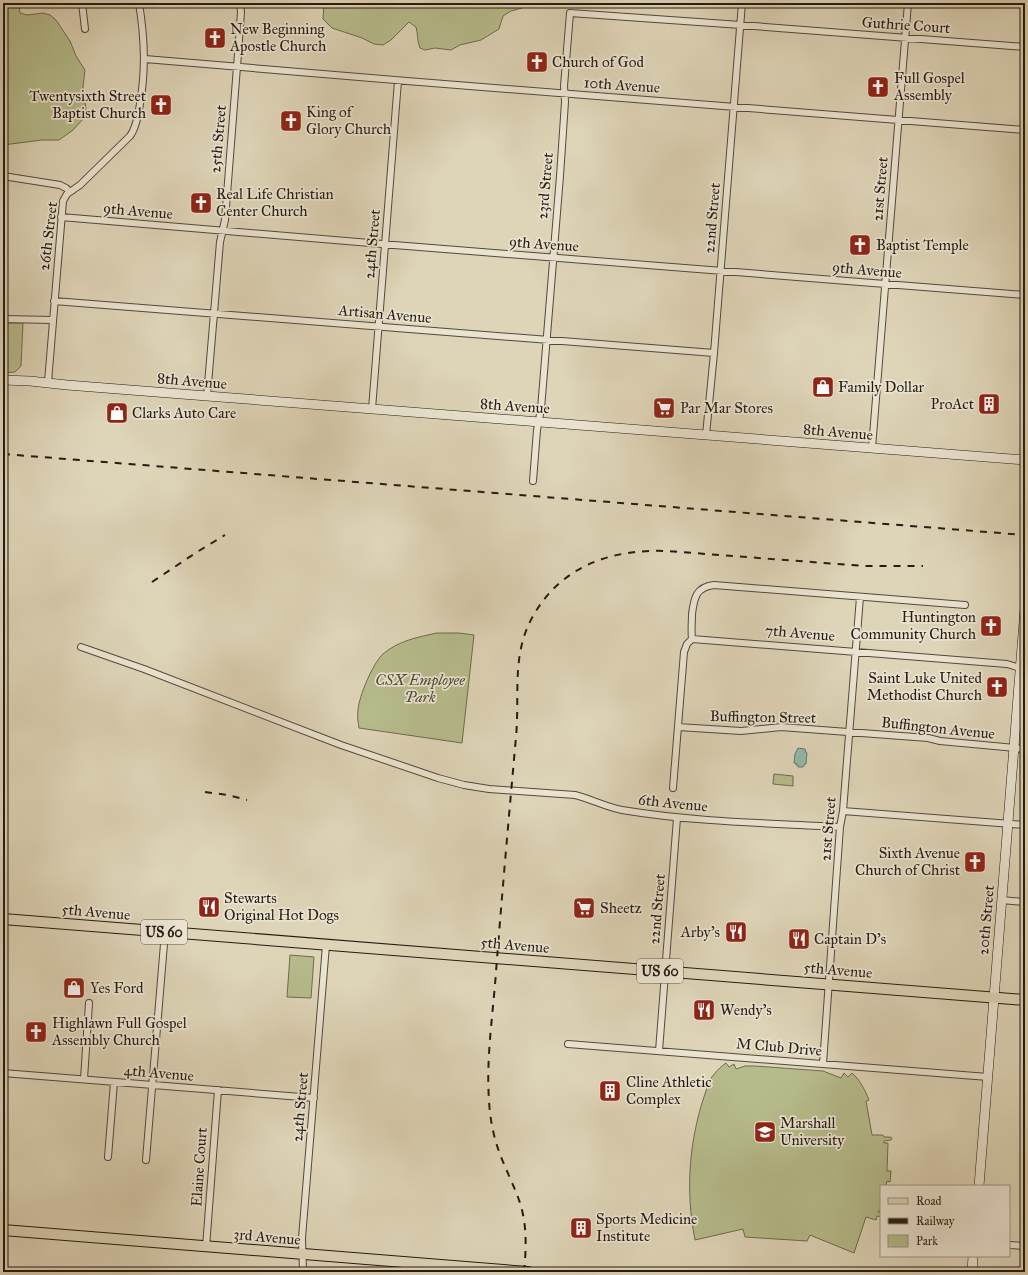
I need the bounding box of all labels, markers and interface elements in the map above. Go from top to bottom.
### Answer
street label: Guthrie Court [861,13,951,37]
place label: New Beginning Apostle Church [229,20,327,55]
church icon: New Beginning Apostle Church [202,25,228,51]
church icon: Church of God [524,49,550,75]
place label: Church of God [552,53,644,71]
place label: Full Gospel Assembly [893,69,966,104]
street label: 10th Avenue [583,73,661,97]
church icon: Full Gospel Assembly [865,74,891,100]
place label: Twentysixth Street Baptist Church [29,87,147,122]
church icon: Twentysixth Street Baptist Church [148,92,174,118]
street label: 25th Street [206,103,230,174]
place label: King of Glory Church [306,103,392,138]
church icon: King of Glory Church [278,108,304,134]
street label: 23rd Street [533,151,557,220]
street label: 21st Street [868,155,892,222]
street label: 22nd Street [700,181,724,254]
place label: Real Life Christian Center Church [216,185,334,220]
church icon: Real Life Christian Center Church [188,190,214,216]
street label: 9th Avenue [102,199,174,223]
street label: 26th Street [35,200,61,271]
street label: 24th Street [360,208,384,280]
church icon: Baptist Temple [847,232,873,258]
street label: 9th Avenue [508,233,580,255]
place label: Baptist Temple [876,236,969,254]
street label: 9th Avenue [831,258,903,282]
street label: Artisan Avenue [337,301,432,327]
street label: 8th Avenue [156,369,228,393]
shop icon: Family Dollar [810,374,836,400]
place label: Family Dollar [838,378,924,396]
building icon: ProAct [976,391,1002,417]
street label: 8th Avenue [480,395,550,417]
supermarket icon: Par Mar Stores [651,395,677,421]
place label: ProAct [931,395,975,413]
place label: Par Mar Stores [680,399,773,417]
shop icon: Clarks Auto Care [104,400,130,426]
place label: Clarks Auto Care [132,404,236,422]
street label: 8th Avenue [802,420,874,444]
place label: Huntington Community Church [851,608,977,643]
church icon: Huntington Community Church [978,613,1004,639]
street label: 7th Avenue [764,621,836,645]
place label: Saint Luke United Methodist Church [867,669,983,704]
park label: CSX Employee Park [375,671,465,706]
church icon: Saint Luke United Methodist Church [984,674,1010,700]
street label: Buffington Street [710,707,817,727]
street label: Buffington Avenue [880,713,996,743]
street label: 6th Avenue [637,790,709,816]
street label: 21st Street [816,795,840,862]
place label: Sixth Avenue Church of Christ [855,844,961,879]
church icon: Sixth Avenue Church of Christ [962,849,988,875]
street label: 22nd Street [645,872,669,945]
street label: 20th Street [974,884,998,956]
place label: Stewarts Original Hot Dogs [224,889,339,924]
restaurant icon: Stewarts Original Hot Dogs [196,894,222,920]
supermarket icon: Sheetz [571,895,597,921]
place label: Sheetz [600,899,642,917]
street label: 5th Avenue [61,900,131,924]
restaurant icon: Arby's [723,919,749,945]
road number: US 60 [141,920,187,944]
place label: Arby's [680,923,720,941]
restaurant icon: Captain D's [786,926,812,952]
place label: Captain D's [814,930,886,948]
street label: 5th Avenue [480,933,550,957]
street label: 5th Avenue [803,958,873,982]
road number: US 60 [637,959,683,983]
shop icon: Yes Ford [61,975,87,1001]
place label: Yes Ford [90,979,144,997]
restaurant icon: Wendy's [691,997,717,1023]
place label: Wendy's [720,1001,772,1019]
place label: Highlawn Full Gospel Assembly Church [51,1014,188,1049]
church icon: Highlawn Full Gospel Assembly Church [23,1019,49,1045]
street label: M Club Drive [735,1034,823,1060]
street label: 4th Avenue [123,1061,195,1085]
street label: 24th Street [288,1071,312,1143]
place label: Cline Athletic Complex [626,1073,712,1108]
building icon: Cline Athletic Complex [597,1078,623,1104]
place label: Marshall University [780,1114,845,1149]
school or university icon: Marshall University [752,1119,778,1145]
street label: Elaine Court [187,1126,211,1207]
legend [880,1185,1010,1257]
text: Road [916,1194,942,1208]
place label: Sports Medicine Institute [596,1210,697,1245]
text: Railway [916,1214,955,1228]
building icon: Sports Medicine Institute [568,1215,594,1241]
street label: 3rd Avenue [233,1225,301,1249]
text: Park [916,1234,938,1248]

